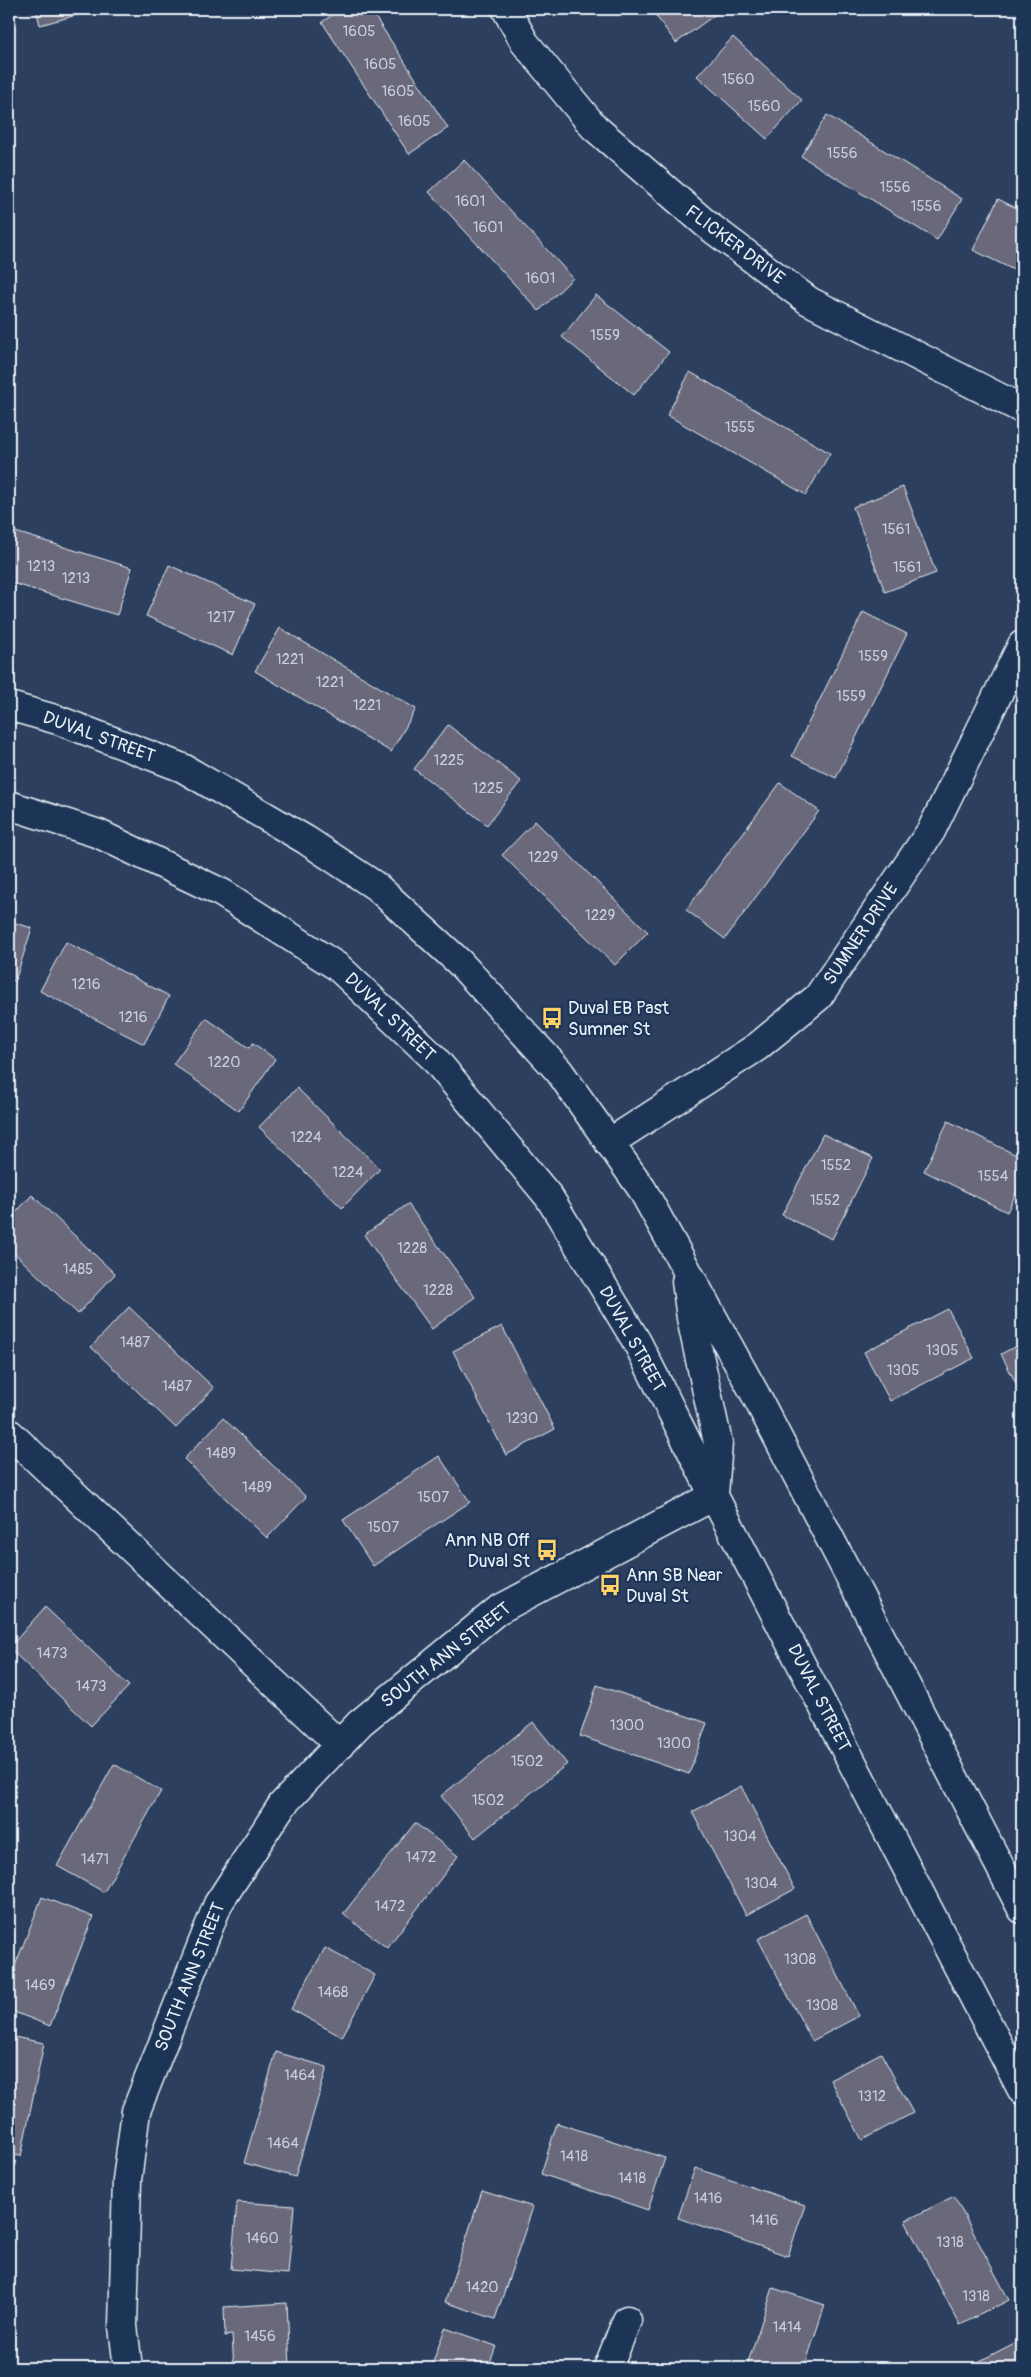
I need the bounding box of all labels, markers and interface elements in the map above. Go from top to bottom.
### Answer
house number: 1605 [343,22,375,41]
house number: 1605 [364,55,396,74]
house number: 1560 [722,70,754,89]
house number: 1605 [382,82,414,101]
house number: 1560 [748,97,780,116]
house number: 1605 [398,112,430,131]
house number: 1556 [827,144,857,163]
house number: 1556 [880,178,910,197]
house number: 1601 [455,192,485,211]
house number: 1556 [911,197,941,216]
street label: FLICKER DRIVE [681,200,789,290]
house number: 1601 [473,218,503,237]
house number: 1601 [525,269,555,288]
house number: 1559 [590,326,620,345]
house number: 1555 [725,418,755,437]
house number: 1561 [882,520,910,539]
house number: 1213 [27,557,55,576]
house number: 1561 [893,558,921,577]
house number: 1213 [62,569,90,588]
house number: 1217 [207,608,235,627]
house number: 1559 [858,647,888,666]
house number: 1221 [276,650,304,669]
house number: 1221 [316,673,344,692]
house number: 1559 [836,687,866,706]
house number: 1221 [353,696,381,715]
street label: DUVAL STREET [40,706,158,768]
house number: 1225 [434,751,464,770]
house number: 1225 [473,779,503,798]
house number: 1229 [528,848,558,867]
street label: SUMNER DRIVE [818,879,904,989]
house number: 1229 [585,906,615,925]
street label: DUVAL STREET [340,968,440,1066]
house number: 1216 [72,975,100,994]
place label: Duval EB Past Sumner St [568,997,670,1041]
bus stop icon: Duval EB Past Sumner St [539,1005,565,1031]
house number: 1216 [119,1008,147,1027]
house number: 1220 [208,1053,240,1072]
house number: 1224 [290,1128,322,1147]
house number: 1552 [821,1156,851,1175]
house number: 1224 [332,1163,364,1182]
house number: 1554 [978,1167,1009,1186]
house number: 1552 [810,1191,840,1210]
house number: 1228 [397,1239,428,1258]
house number: 1485 [63,1260,93,1279]
house number: 1228 [423,1281,454,1300]
street label: DUVAL STREET [593,1282,671,1396]
house number: 1487 [120,1333,150,1352]
house number: 1305 [926,1341,958,1360]
house number: 1305 [887,1361,919,1380]
house number: 1487 [162,1377,192,1396]
house number: 1230 [506,1409,538,1428]
house number: 1489 [206,1444,236,1463]
house number: 1489 [242,1478,272,1497]
house number: 1507 [417,1488,449,1507]
house number: 1507 [367,1518,399,1537]
place label: Ann NB Off Duval St [445,1529,531,1573]
bus stop icon: Ann NB Off Duval St [534,1537,560,1563]
place label: Ann SB Near Duval St [626,1564,723,1608]
bus stop icon: Ann SB Near Duval St [597,1572,623,1598]
street label: SOUTH ANN STREET [376,1597,516,1713]
street label: DUVAL STREET [782,1640,856,1756]
house number: 1473 [37,1644,67,1663]
house number: 1473 [76,1677,106,1696]
house number: 1300 [610,1716,644,1735]
house number: 1300 [657,1734,691,1753]
house number: 1502 [511,1752,543,1771]
house number: 1502 [472,1791,504,1810]
house number: 1304 [723,1827,757,1846]
house number: 1472 [406,1848,436,1867]
house number: 1471 [81,1850,109,1869]
house number: 1304 [744,1874,778,1893]
house number: 1472 [375,1897,405,1916]
street label: SOUTH ANN STREET [150,1899,230,2055]
house number: 1308 [784,1950,816,1969]
house number: 1469 [24,1976,56,1995]
house number: 1468 [318,1983,349,2002]
house number: 1308 [806,1996,838,2015]
house number: 1464 [284,2066,316,2085]
house number: 1312 [858,2087,886,2106]
house number: 1464 [267,2134,299,2153]
house number: 1418 [560,2147,588,2166]
house number: 1418 [618,2169,646,2188]
house number: 1416 [693,2189,723,2208]
house number: 1416 [749,2211,779,2230]
house number: 1460 [245,2229,279,2248]
house number: 1318 [936,2233,964,2252]
house number: 1420 [465,2278,499,2297]
house number: 1318 [962,2287,990,2306]
house number: 1414 [772,2318,802,2337]
house number: 1456 [244,2327,276,2346]

